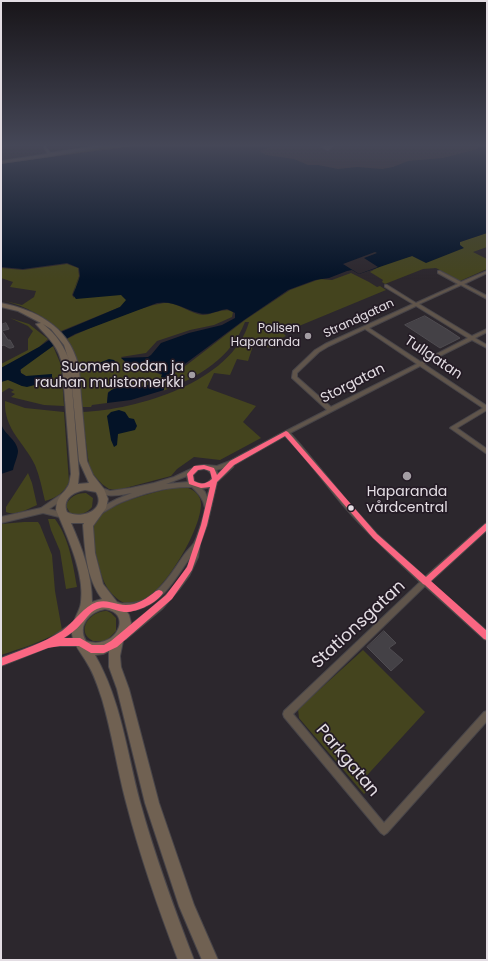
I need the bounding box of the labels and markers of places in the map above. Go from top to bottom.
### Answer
place label: Polisen Haparanda [231,322,300,350]
marker: Polisen Haparanda [303,331,313,341]
place label: Suomen sodan ja rauhan muistomerkki [35,359,184,392]
marker: Suomen sodan ja rauhan muistomerkki [187,370,197,380]
marker: Haparanda vårdcentral [401,470,413,482]
place label: Haparanda vårdcentral [366,484,448,516]
unlabelled marker [346,503,356,513]

